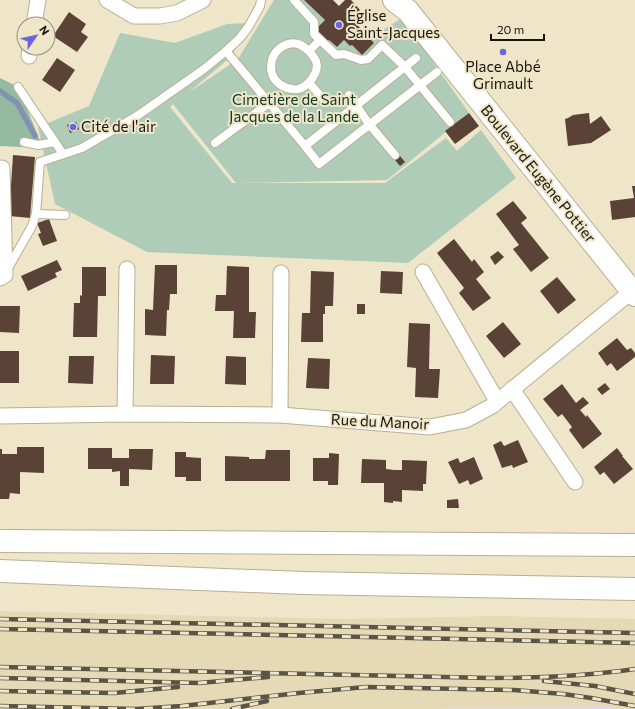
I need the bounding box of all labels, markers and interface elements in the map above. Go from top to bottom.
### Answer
place label: Église Saint-Jacques [347,5,440,41]
north arrow [16,16,56,56]
scale bar [491,16,544,42]
marker: Église Saint-Jacques [334,20,344,30]
text: 20 m [497,22,524,36]
text: N [37,23,52,37]
marker: Place Abbé Grimault [498,47,508,57]
place label: Place Abbé Grimault [465,57,541,92]
park label: Cimetière de Saint Jacques de la Lande [229,90,359,125]
street label: Boulevard Eugène Pottier [478,101,600,246]
place label: Cité de l'air [81,117,156,135]
marker: Cité de l'air [68,122,78,132]
street label: Rue du Manoir [330,409,430,433]

